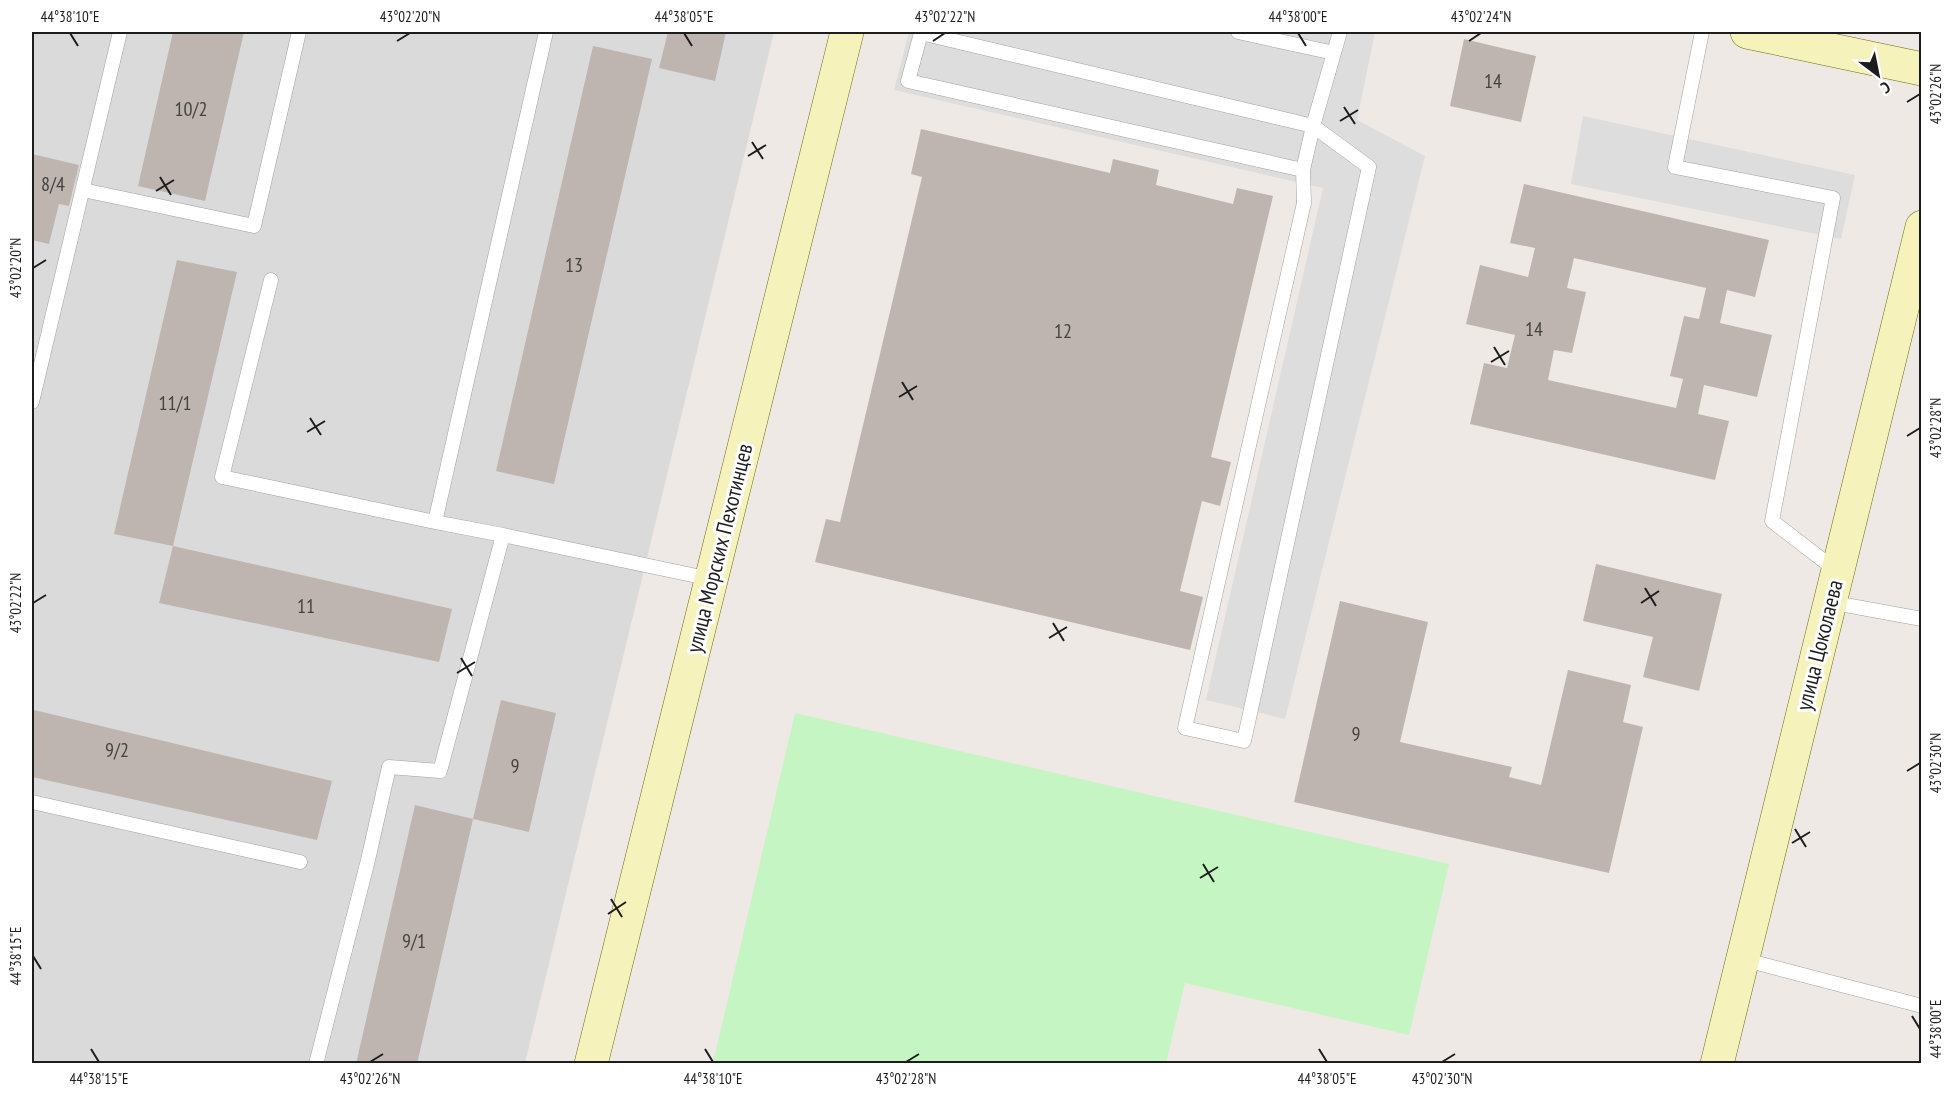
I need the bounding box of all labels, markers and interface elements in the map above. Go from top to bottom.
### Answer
text: 44°38'10"E [40,7,100,26]
text: 43°02'20"N [380,7,440,26]
text: 44°38'05"E [654,7,714,26]
text: 43°02'22"N [915,7,975,26]
text: 44°38'00"E [1268,7,1328,26]
text: 43°02'24"N [1451,7,1511,26]
north arrow [1848,45,1908,105]
text: 43°02'26"N [1926,64,1945,124]
house number: 14 [1484,68,1502,94]
text: С [1877,77,1894,99]
house number: 10/2 [175,96,207,122]
house number: 8/4 [41,171,65,197]
text: 43°02'20"N [6,238,25,298]
house number: 13 [565,252,583,278]
house number: 14 [1525,316,1543,342]
house number: 12 [1054,318,1072,344]
house number: 11/1 [159,390,191,416]
text: 43°02'28"N [1926,398,1945,458]
street label: улица Морских Пехотинцев [679,440,759,655]
text: 43°02'22"N [6,573,25,633]
street label: улица Цоколаева [1789,577,1849,713]
house number: 11 [297,593,315,619]
house number: 9 [1352,721,1361,747]
text: 43°02'30"N [1926,733,1945,793]
house number: 9/2 [105,737,129,763]
house number: 9 [511,753,520,779]
text: 44°38'15"E [6,926,25,986]
house number: 9/1 [402,928,426,954]
text: 44°38'00"E [1926,999,1945,1059]
text: 44°38'15"E [69,1069,129,1088]
text: 43°02'26"N [340,1069,400,1088]
text: 44°38'10"E [683,1069,743,1088]
text: 43°02'28"N [876,1069,936,1088]
text: 44°38'05"E [1297,1069,1357,1088]
text: 43°02'30"N [1412,1069,1472,1088]

